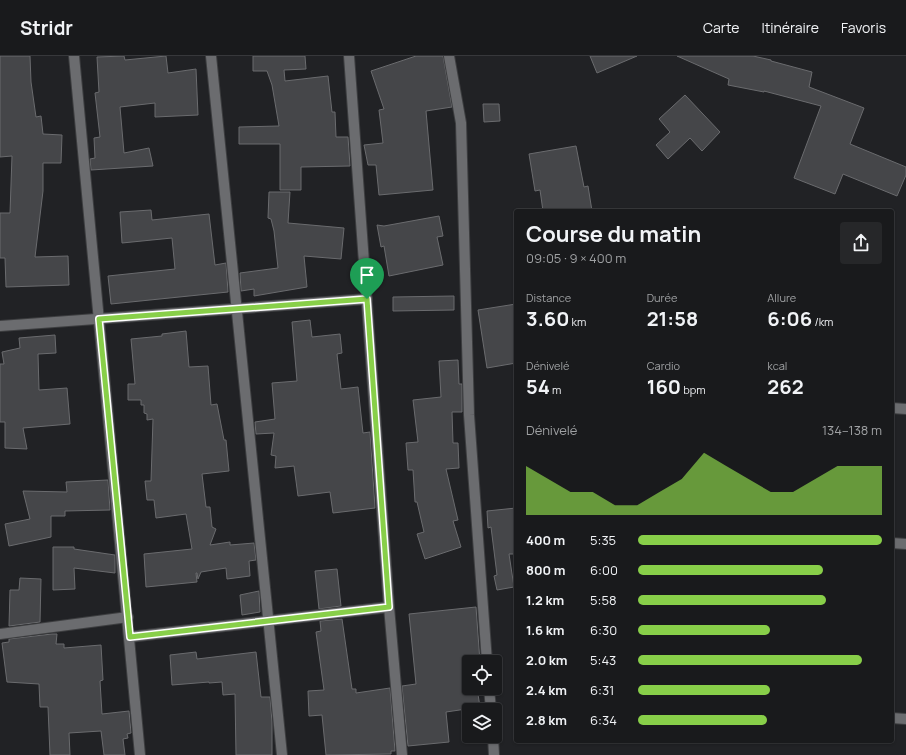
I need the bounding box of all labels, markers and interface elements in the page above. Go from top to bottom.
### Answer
text: Stridr [20,15,73,41]
text: Carte [703,18,739,37]
text: Itinéraire [761,18,819,37]
text: Favoris [841,18,886,37]
text: Course du matin [526,219,701,249]
button: share [840,222,882,264]
text: 09:05 · 9 × 400 m [526,249,626,267]
pin [350,258,384,299]
icon: arrive [356,264,378,286]
text: Distance [526,290,571,305]
text: Durée [647,290,677,305]
text: Allure [767,290,796,305]
text: 3.60 [526,305,569,332]
text: 21:58 [647,305,698,332]
text: 6:06 [767,305,812,332]
text: km [569,314,586,329]
text: /km [812,314,833,329]
text: Dénivelé [526,358,570,373]
text: Cardio [647,358,680,373]
text: kcal [767,358,787,373]
text: 54 [526,373,550,400]
text: 160 [647,373,681,400]
text: 262 [767,373,804,400]
text: m [550,382,561,397]
text: bpm [681,382,706,397]
text: Dénivelé [526,421,577,439]
text: 134–138 m [822,421,882,439]
text: 400 m [526,531,565,549]
text: 5:35 [590,531,616,549]
text: 800 m [526,561,565,579]
text: 6:00 [590,561,618,579]
text: 1.2 km [526,591,564,609]
text: 5:58 [590,591,616,609]
text: 1.6 km [526,621,564,639]
text: 6:30 [590,621,617,639]
text: 2.0 km [526,651,568,669]
text: 5:43 [590,651,616,669]
map controls [462,655,502,743]
button: locate [462,655,502,695]
text: 2.4 km [526,681,567,699]
text: 6:31 [590,681,614,699]
button: layers [462,703,502,743]
text: 2.8 km [526,711,567,729]
text: 6:34 [590,711,617,729]

